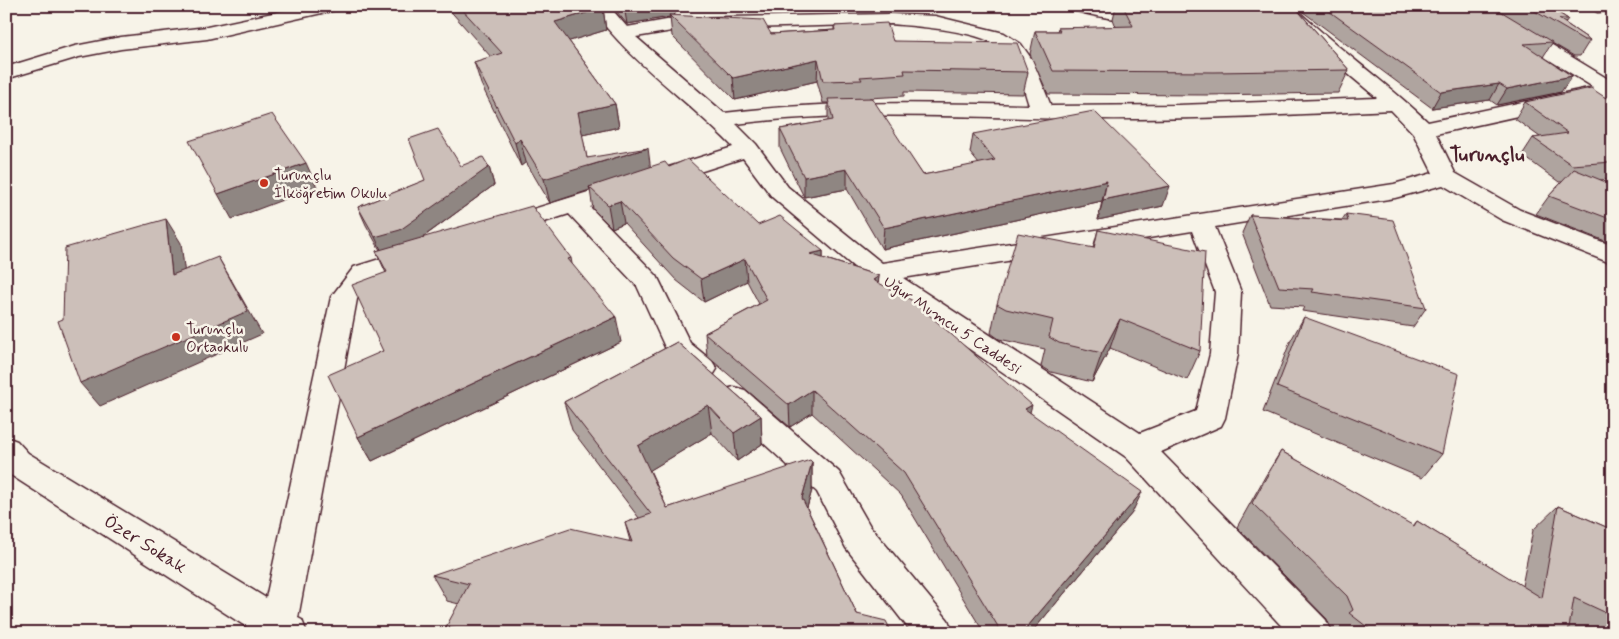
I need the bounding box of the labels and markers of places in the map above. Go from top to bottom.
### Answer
place label: Turunçlu İlköğretim Okulu [274,165,388,204]
marker: Turunçlu İlköğretim Okulu [258,177,270,189]
place label: Turunçlu Ortaokulu [186,319,248,358]
marker: Turunçlu Ortaokulu [170,331,182,343]

